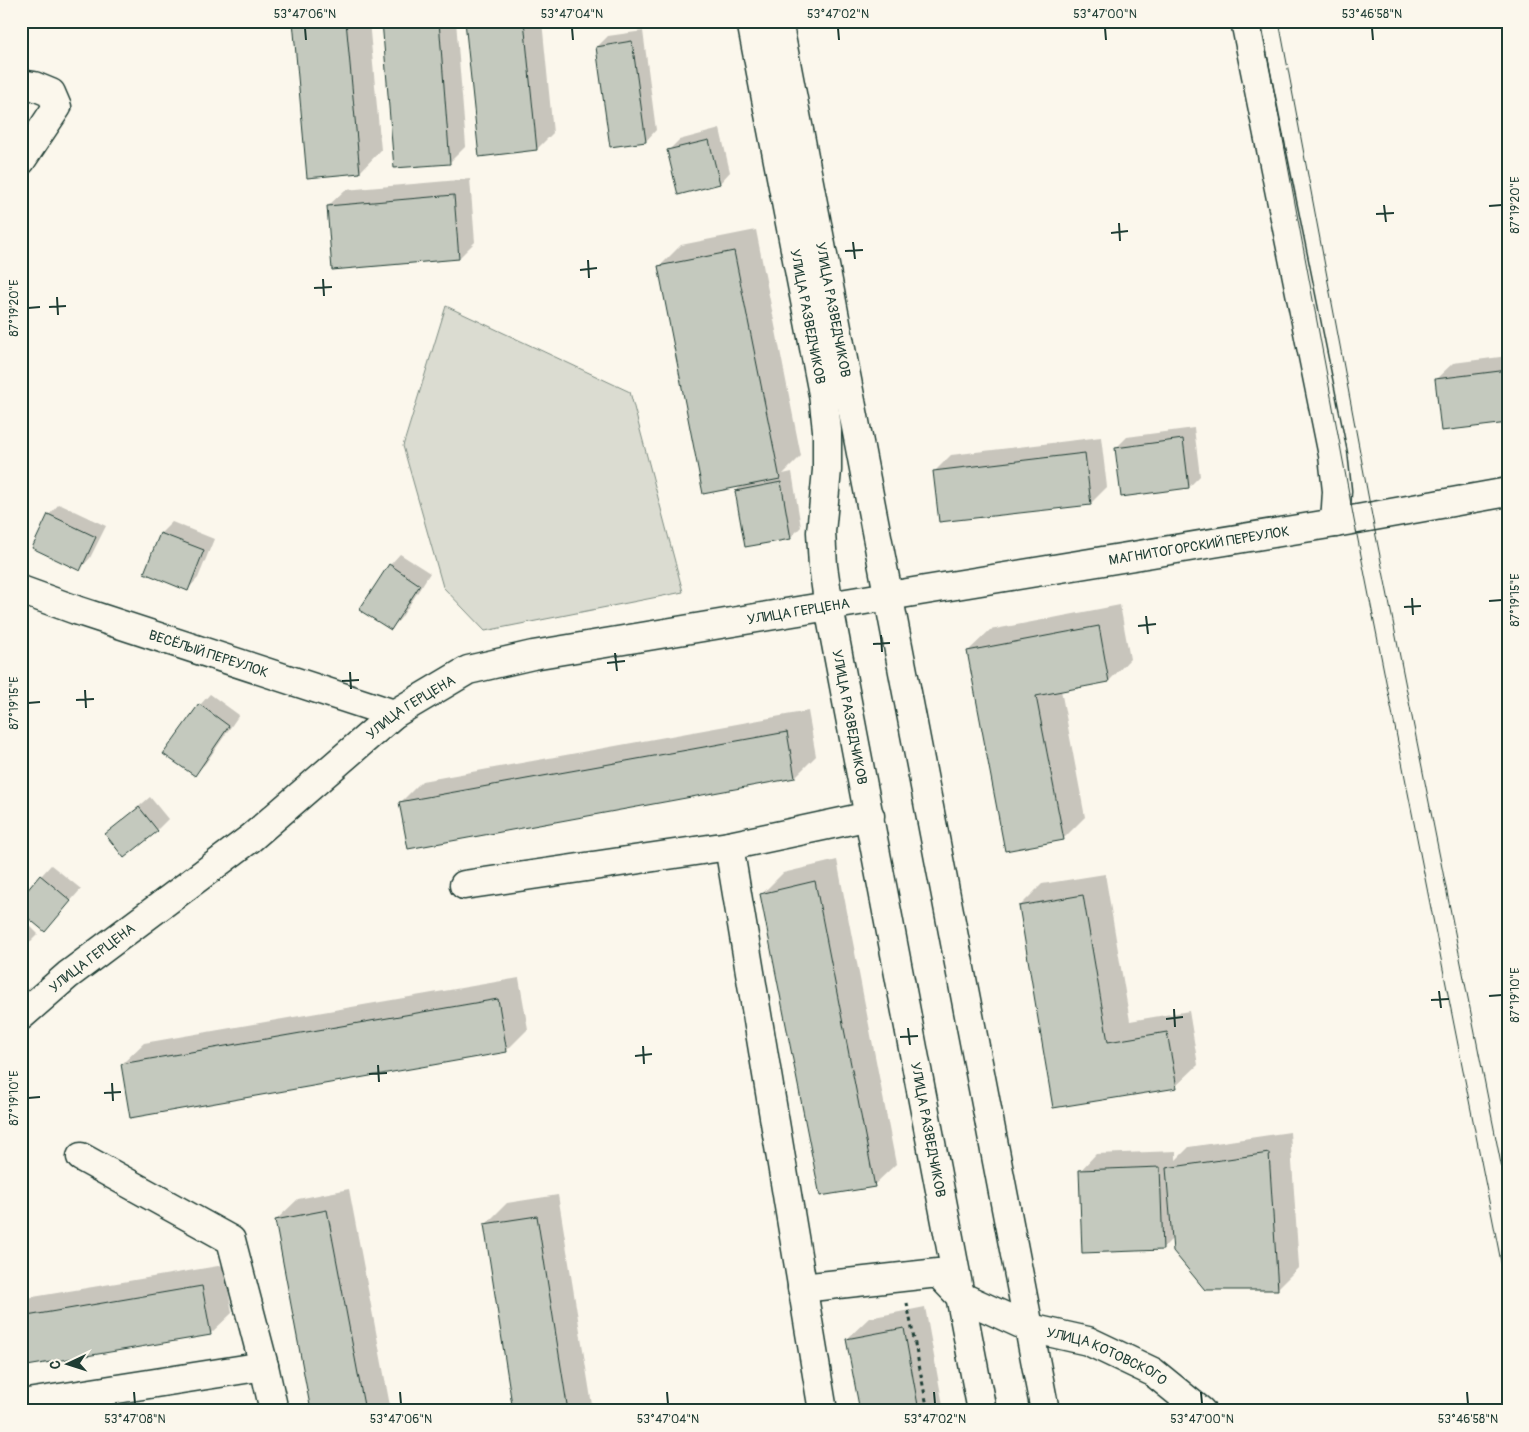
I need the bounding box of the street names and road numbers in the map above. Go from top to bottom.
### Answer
street label: УЛИЦА РАЗВЕДЧИКОВ [812,241,854,379]
street label: УЛИЦА РАЗВЕДЧИКОВ [786,248,829,386]
street label: МАГНИТОГОРСКИЙ ПЕРЕУЛОК [1107,523,1290,569]
street label: УЛИЦА ГЕРЦЕНА [746,595,851,628]
street label: ВЕСЁЛЫЙ ПЕРЕУЛОК [146,626,270,681]
street label: УЛИЦА РАЗВЕДЧИКОВ [828,648,871,786]
street label: УЛИЦА ГЕРЦЕНА [363,672,458,743]
street label: УЛИЦА ГЕРЦЕНА [46,920,139,996]
street label: УЛИЦА РАЗВЕДЧИКОВ [907,1061,949,1199]
street label: УЛИЦА КОТОВСКОГО [1045,1324,1171,1389]

